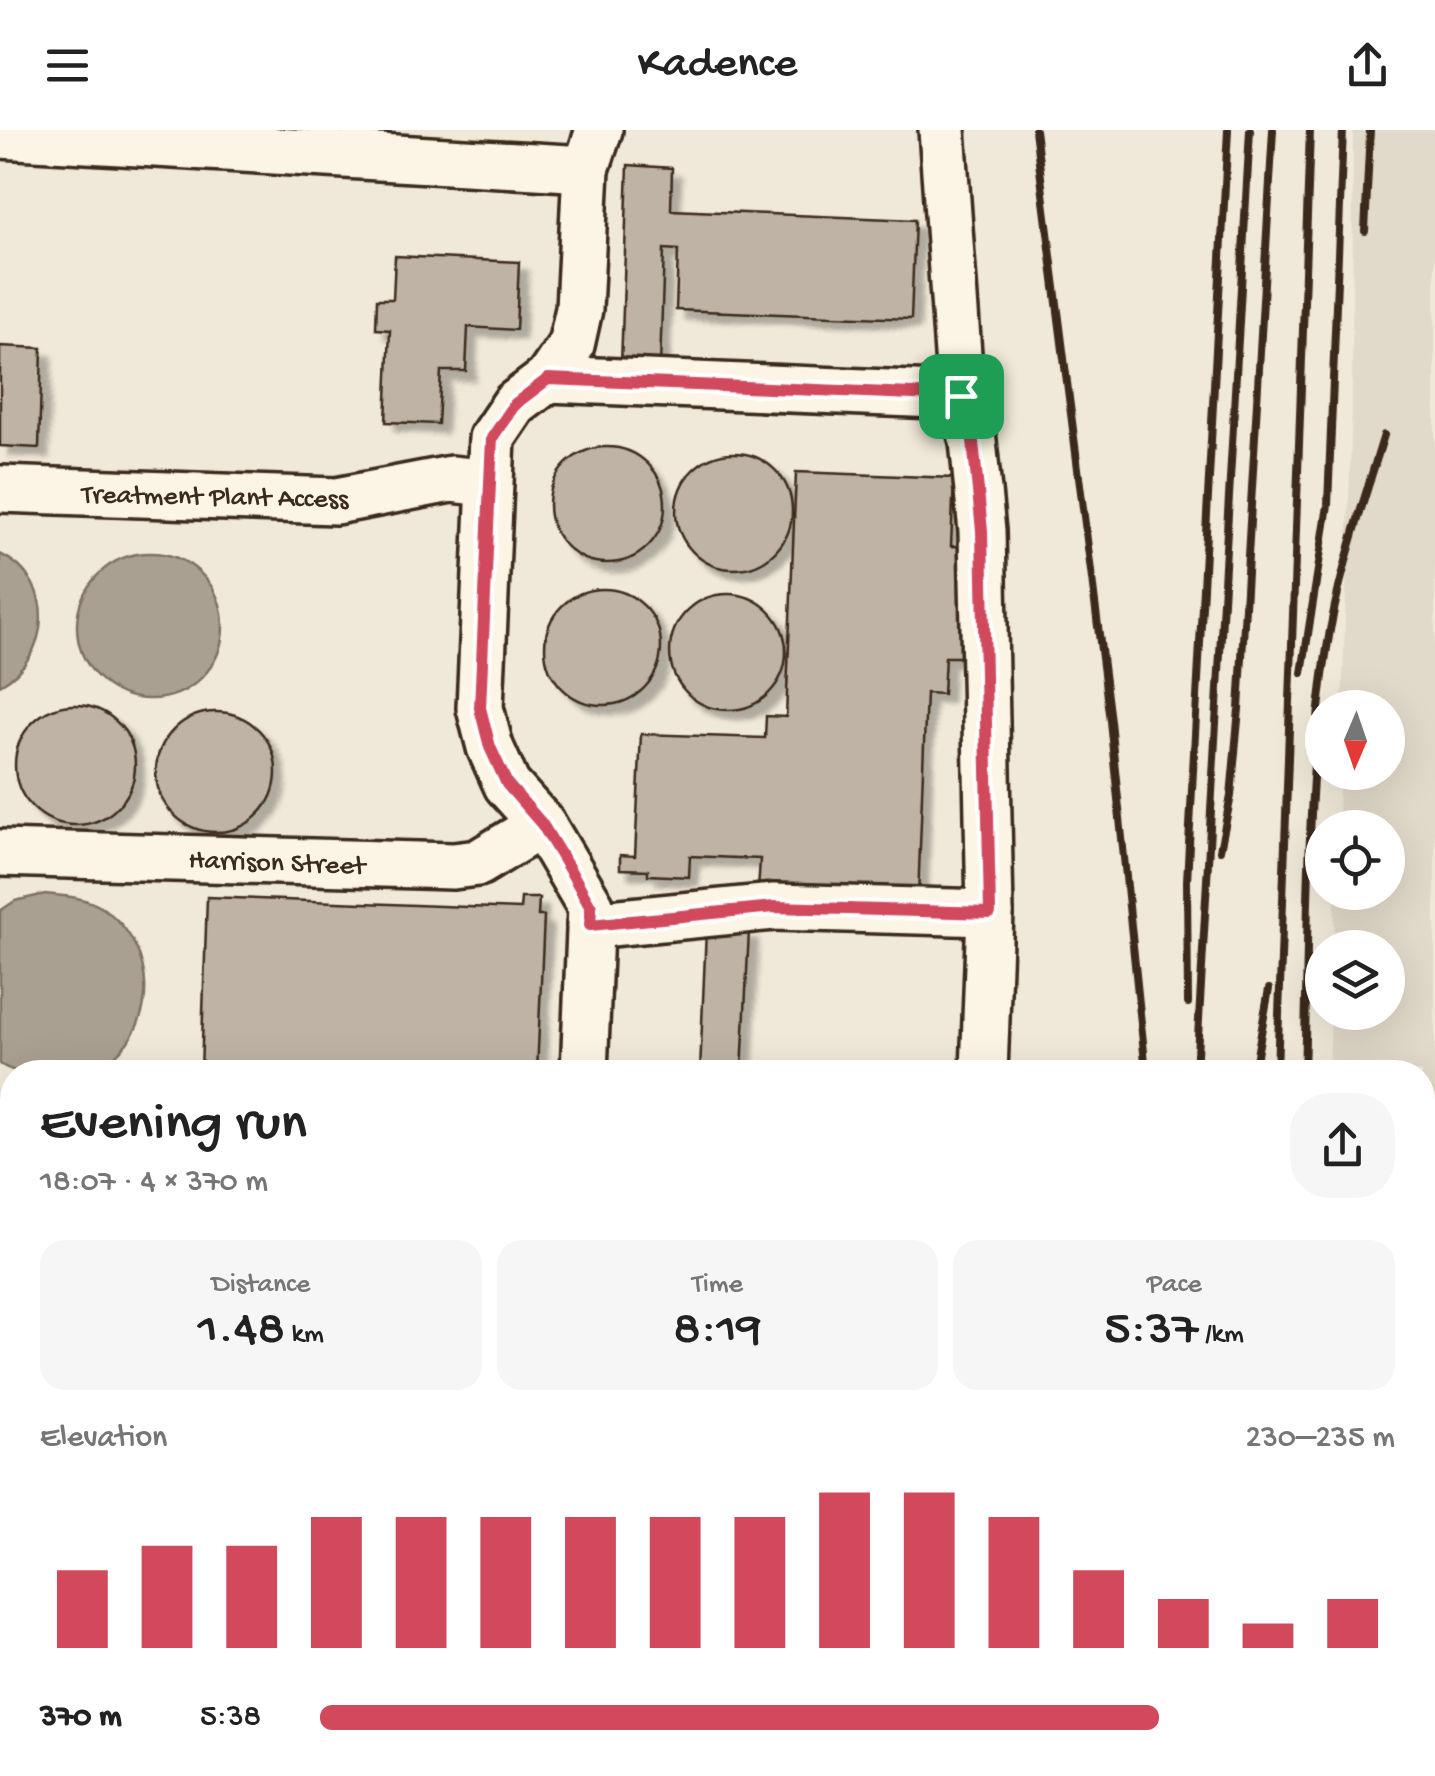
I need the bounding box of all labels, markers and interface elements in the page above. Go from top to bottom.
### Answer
icon: menu [40,38,95,93]
icon: share [1340,38,1395,93]
text: Kadence [638,39,797,92]
pin [919,354,1004,439]
icon: arrive [934,369,989,424]
street label: Treatment Plant Access [79,480,349,517]
north arrow [1305,690,1405,790]
map controls [1305,690,1405,1030]
button: locate [1305,810,1405,910]
street label: Harrison Street [188,845,368,884]
button: layers [1305,930,1405,1030]
button: share [1290,1093,1395,1198]
text: Evening run [40,1094,307,1158]
text: 18:07 · 4 × 370 m [40,1164,268,1202]
text: Distance [211,1269,310,1302]
text: Time [692,1269,743,1302]
text: Pace [1147,1269,1202,1302]
text: 1.48 [198,1302,285,1361]
text: 8:19 [673,1302,762,1361]
text: 5:37 [1104,1302,1198,1361]
text: km [285,1319,324,1352]
text: /km [1198,1319,1244,1352]
text: Elevation [40,1420,167,1458]
text: 230–235 m [1246,1420,1395,1458]
text: 370 m [40,1699,122,1737]
text: 5:38 [200,1699,261,1737]

